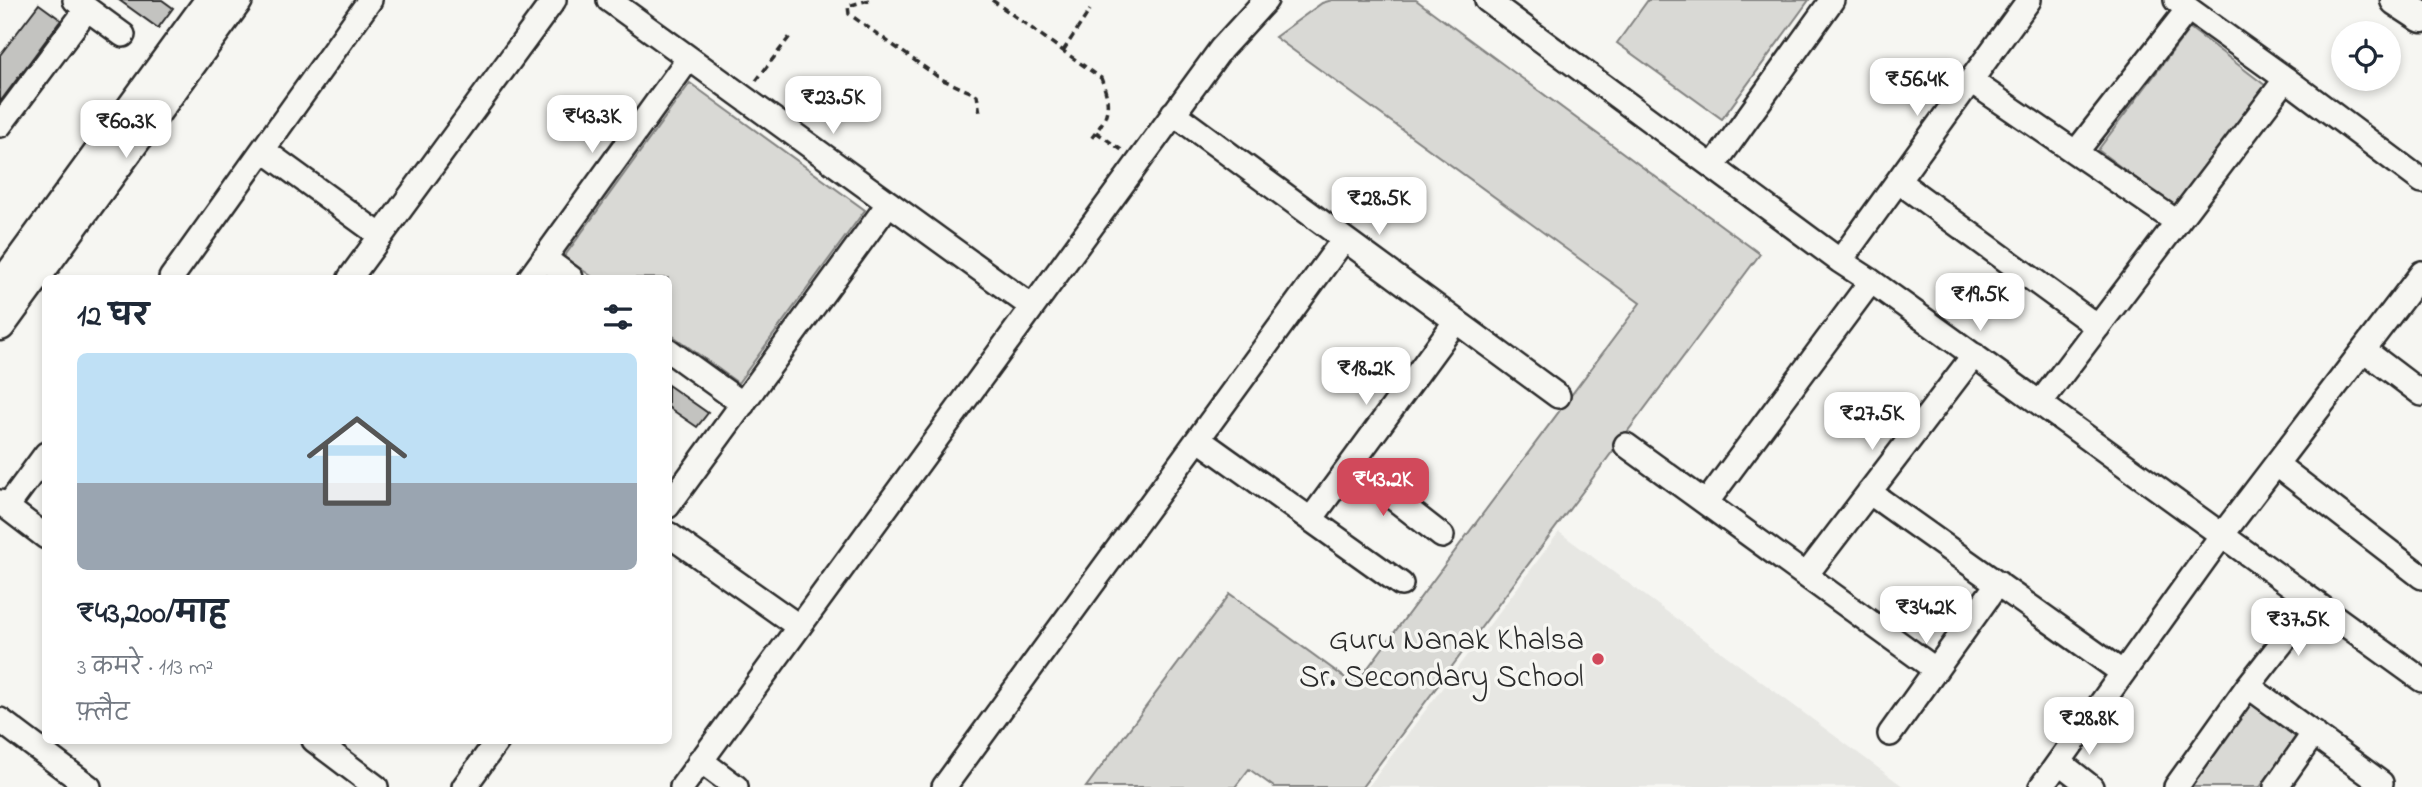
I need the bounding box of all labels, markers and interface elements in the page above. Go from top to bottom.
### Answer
map controls [2331,21,2401,91]
button: locate [2331,21,2401,91]
pin: ₹56.4K [1860,58,1974,118]
text: ₹56.4K [1886,64,1948,97]
pin: ₹23.5K [776,76,890,136]
text: ₹23.5K [801,82,865,115]
pin: ₹43.3K [535,96,649,155]
pin: ₹60.3K [69,100,183,160]
text: ₹43.3K [563,101,621,134]
text: ₹60.3K [96,106,156,139]
pin: ₹28.5K [1322,177,1436,237]
text: ₹28.5K [1348,183,1410,216]
pin: ₹19.5K [1923,274,2037,333]
text: ₹19.5K [1951,279,2009,312]
text: 12 घर [77,296,149,340]
icon: filters [599,298,637,336]
pin: ₹18.2K [1309,348,1423,407]
text: ₹18.2K [1337,353,1395,386]
pin: ₹27.5K [1815,392,1929,452]
icon: home [294,398,420,524]
text: ₹27.5K [1840,398,1904,431]
pin: ₹43.2K [1326,458,1440,518]
text: ₹43.2K [1353,464,1413,497]
pin: ₹34.2K [1869,586,1983,646]
text: ₹34.2K [1896,592,1956,625]
text: ₹43,200/माह [77,593,228,637]
pin: ₹37.5K [2241,598,2355,658]
text: ₹37.5K [2267,604,2329,637]
place label: Guru Nanak Khalsa Sr. Secondary School [1299,618,1584,702]
marker: Guru Nanak Khalsa Sr. Secondary School [1590,651,1606,667]
text: 3 कमरे · 113 m² [77,652,213,685]
text: फ़्लैट [77,698,129,731]
pin: ₹28.8K [2032,698,2146,757]
text: ₹28.8K [2060,703,2118,736]

